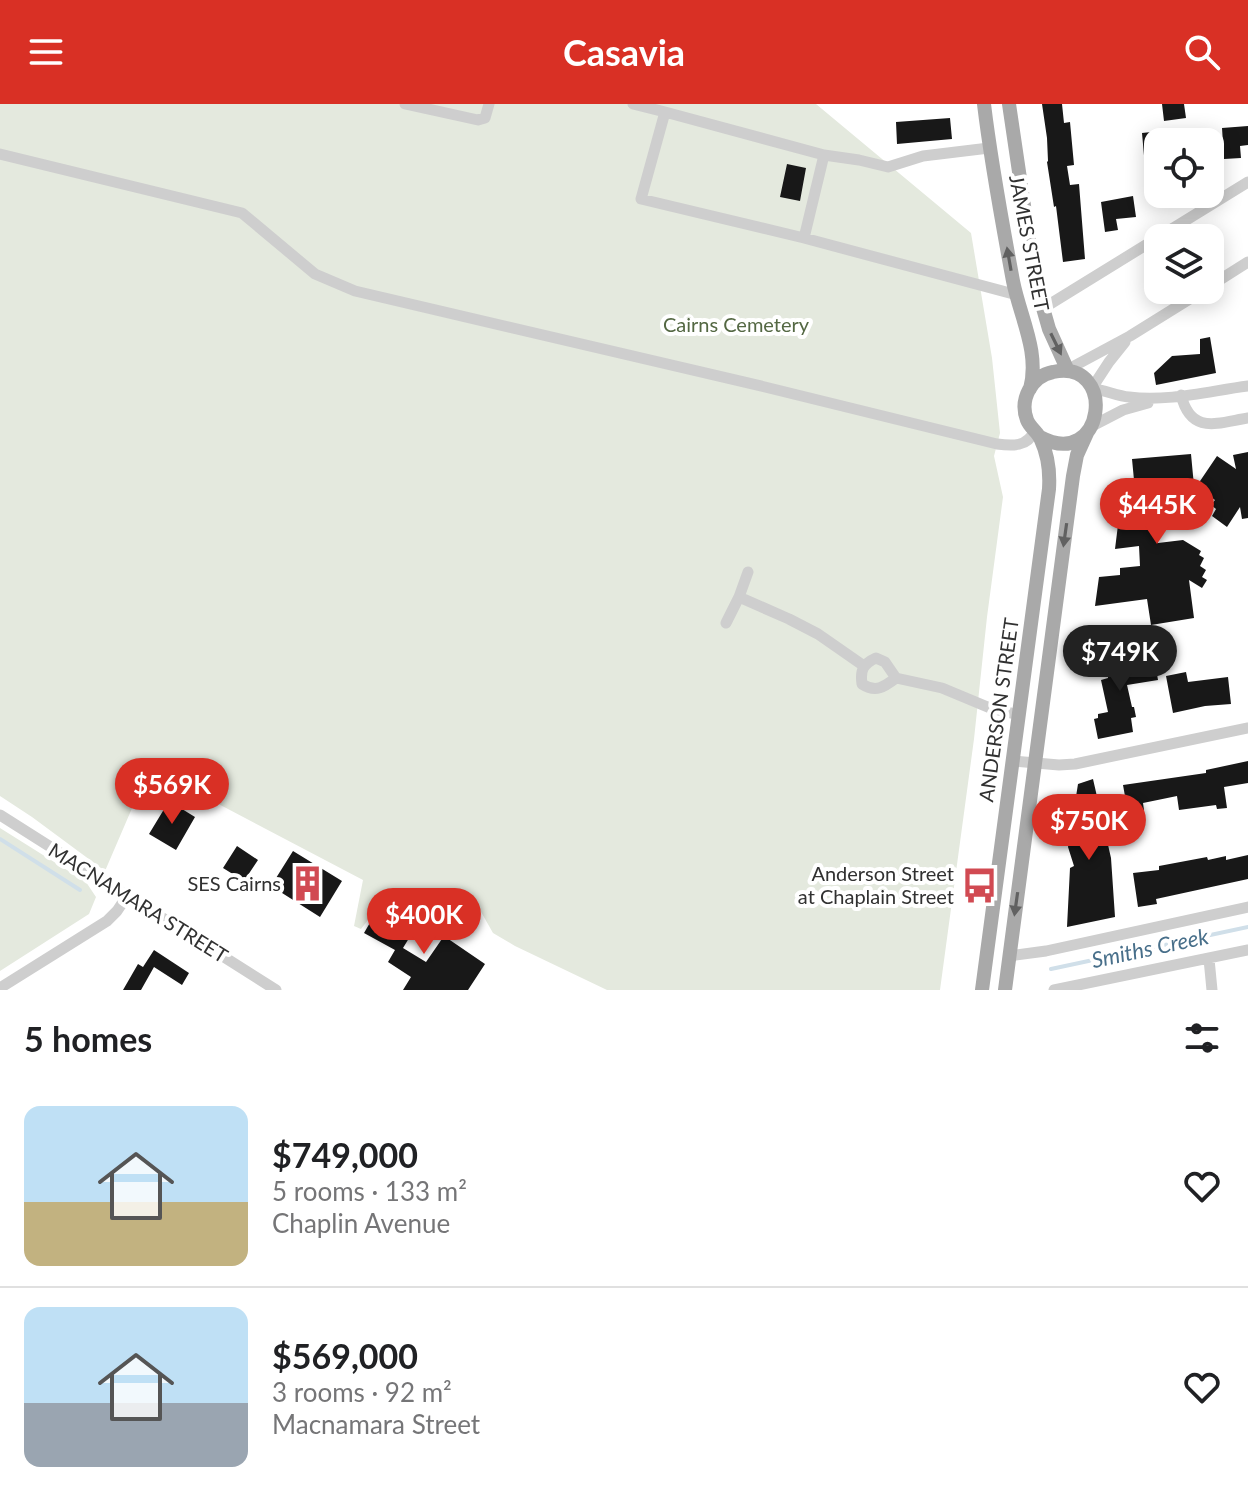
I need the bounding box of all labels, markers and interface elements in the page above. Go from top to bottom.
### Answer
icon: menu [24,30,68,74]
text: Casavia [563,30,685,74]
icon: search [1180,30,1224,74]
map controls [1144,128,1224,304]
button: locate [1144,128,1224,208]
street label: JAMES STREET [1005,173,1055,313]
button: layers [1144,224,1224,304]
one-way arrow [1003,246,1015,271]
park label: Cairns Cemetery [663,312,810,336]
one-way arrow [1050,333,1063,356]
pin: $445K [1101,478,1213,546]
text: $445K [1118,488,1196,520]
one-way arrow [1059,523,1072,548]
street label: ANDERSON STREET [973,616,1023,803]
pin: $749K [1064,625,1176,693]
text: $749K [1081,635,1159,667]
pin: $569K [116,758,228,826]
text: $569K [133,768,211,800]
pin: $750K [1033,794,1145,862]
text: $750K [1050,804,1128,836]
street label: MACNAMARA STREET [45,837,233,967]
place label: Anderson Street at Chaplain Street [798,861,954,908]
building icon: SES Cairns [288,865,326,903]
bus stop icon: Anderson Street at Chaplain Street [961,866,999,904]
place label: SES Cairns [187,871,281,895]
pin: $400K [368,888,480,956]
one-way arrow [1010,892,1023,917]
text: $400K [385,898,463,930]
water label: Smiths Creek [1089,922,1211,973]
icon: filters [1180,1016,1224,1060]
text: 5 homes [24,1018,152,1059]
text: $749,000 [272,1134,418,1175]
icon: home [88,1138,184,1234]
icon: heart [1180,1164,1224,1208]
text: 5 rooms · 133 m² [272,1175,467,1207]
text: Chaplin Avenue [272,1207,450,1239]
text: $569,000 [272,1335,418,1376]
icon: home [88,1339,184,1435]
icon: heart [1180,1365,1224,1409]
text: 3 rooms · 92 m² [272,1376,452,1408]
text: Macnamara Street [272,1408,480,1440]

